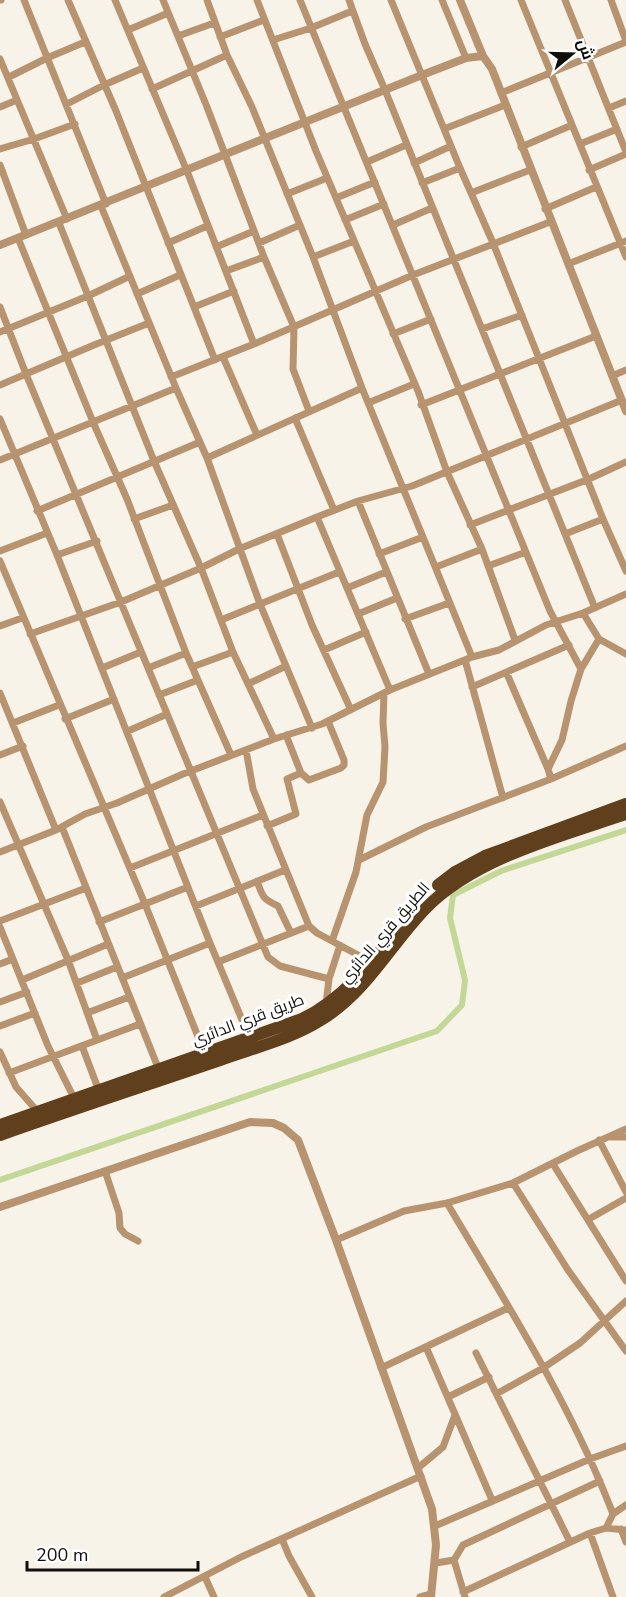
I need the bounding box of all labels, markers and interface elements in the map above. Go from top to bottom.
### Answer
north arrow [542,24,602,84]
text: ش [571,36,599,63]
street label: الطريق قري الدائري [335,878,437,990]
street label: طريق قري الدائري [189,988,308,1053]
scale bar [27,1534,198,1572]
text: 200 m [36,1543,88,1567]

